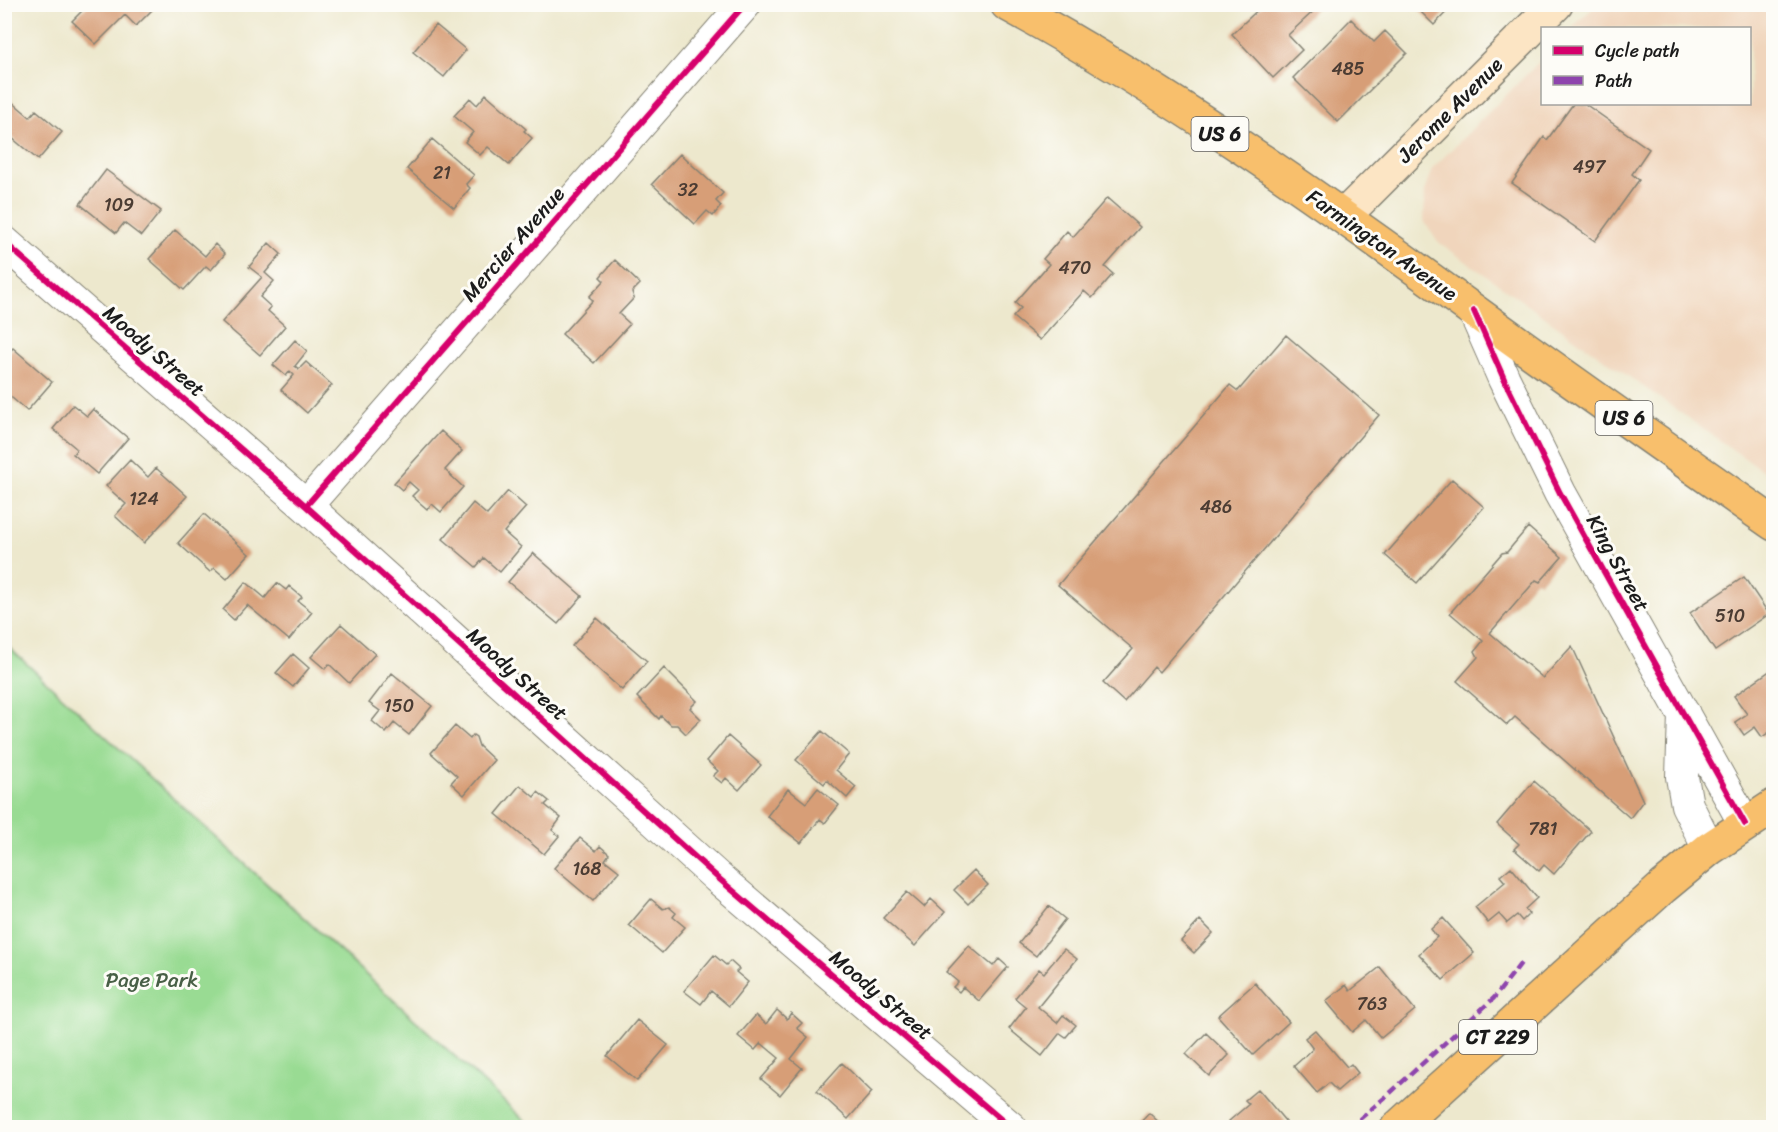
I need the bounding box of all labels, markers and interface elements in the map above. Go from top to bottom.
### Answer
legend [1541,27,1751,105]
text: Cycle path [1595,35,1679,67]
street label: Jerome Avenue [1387,48,1512,173]
house number: 485 [1331,53,1365,85]
text: Path [1595,65,1632,97]
road number: US 6 [1192,117,1248,151]
house number: 497 [1573,151,1607,183]
house number: 21 [433,157,451,189]
house number: 32 [678,174,698,206]
street label: Mercier Avenue [451,177,575,311]
street label: Farmington Avenue [1298,178,1466,312]
house number: 109 [104,189,134,221]
house number: 470 [1059,252,1091,284]
street label: Moody Street [94,295,214,407]
road number: US 6 [1596,401,1652,435]
house number: 124 [129,483,159,515]
house number: 486 [1200,491,1232,523]
street label: King Street [1575,507,1661,619]
house number: 510 [1715,600,1745,632]
street label: Moody Street [457,617,577,731]
house number: 150 [384,690,414,722]
house number: 781 [1529,813,1558,845]
house number: 168 [573,853,602,885]
street label: Moody Street [820,940,942,1050]
park label: Page Park [106,961,198,999]
house number: 763 [1357,988,1387,1020]
road number: CT 229 [1459,1020,1537,1054]

